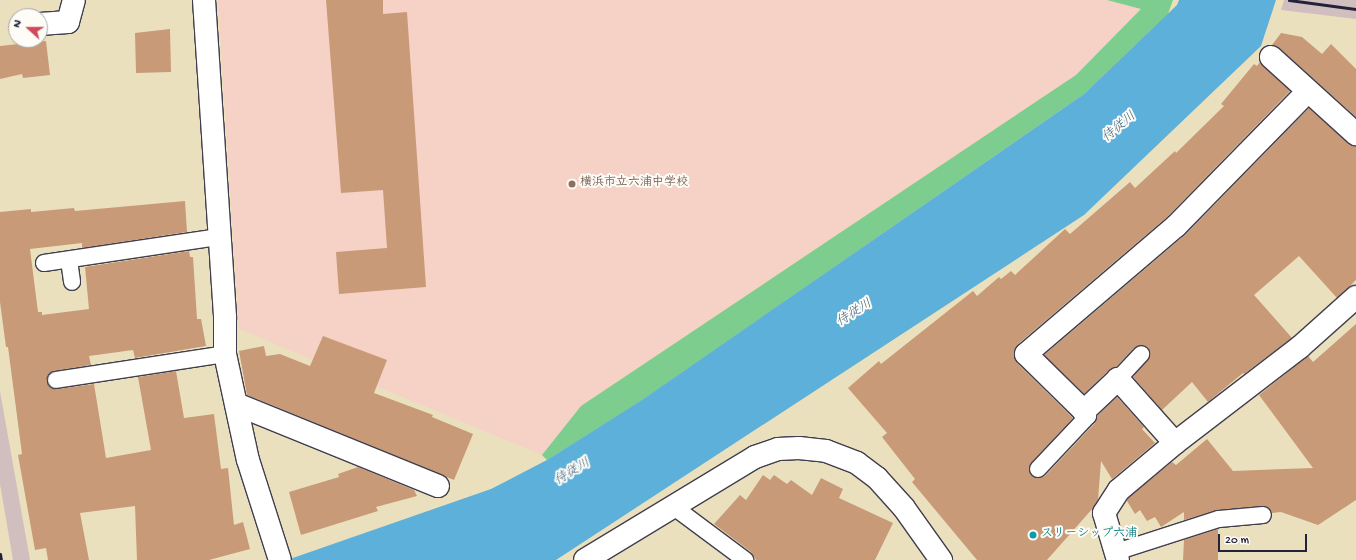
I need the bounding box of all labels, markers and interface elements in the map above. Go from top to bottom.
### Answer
north arrow [8,8,48,48]
text: N [11,19,25,30]
water label: 侍従川 [1100,109,1140,147]
place label: 横浜市立六浦中学校 [580,177,688,191]
marker: 横浜市立六浦中学校 [567,179,577,189]
water label: 侍従川 [834,297,876,331]
water label: 侍従川 [552,456,594,490]
scale bar [1220,526,1309,552]
place label: スリーシップ六浦 [1041,528,1137,542]
marker: スリーシップ六浦 [1028,530,1038,540]
text: 20 m [1225,534,1249,548]

